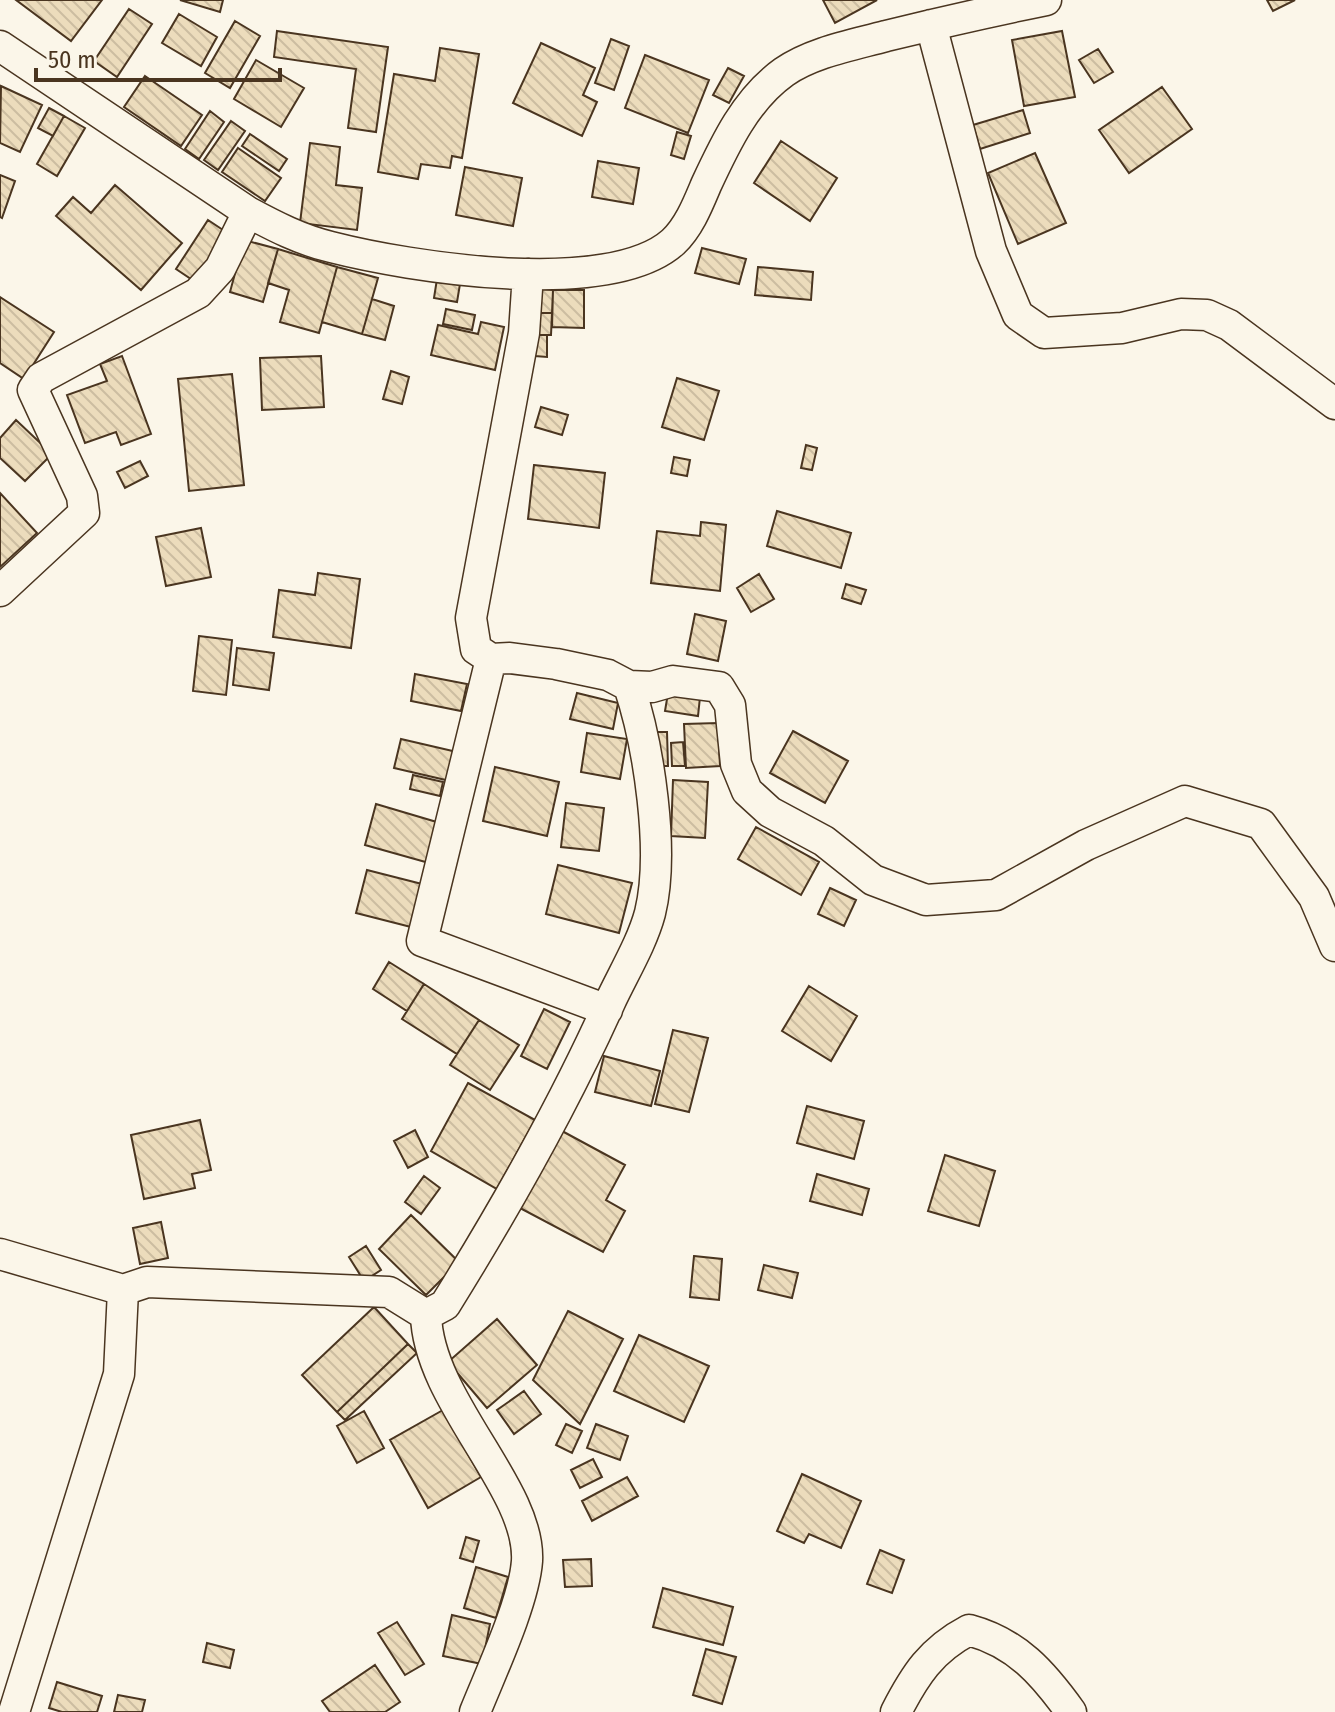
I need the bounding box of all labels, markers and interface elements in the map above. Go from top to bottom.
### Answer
scale bar [36,32,280,82]
text: 50 m [48,46,96,74]

